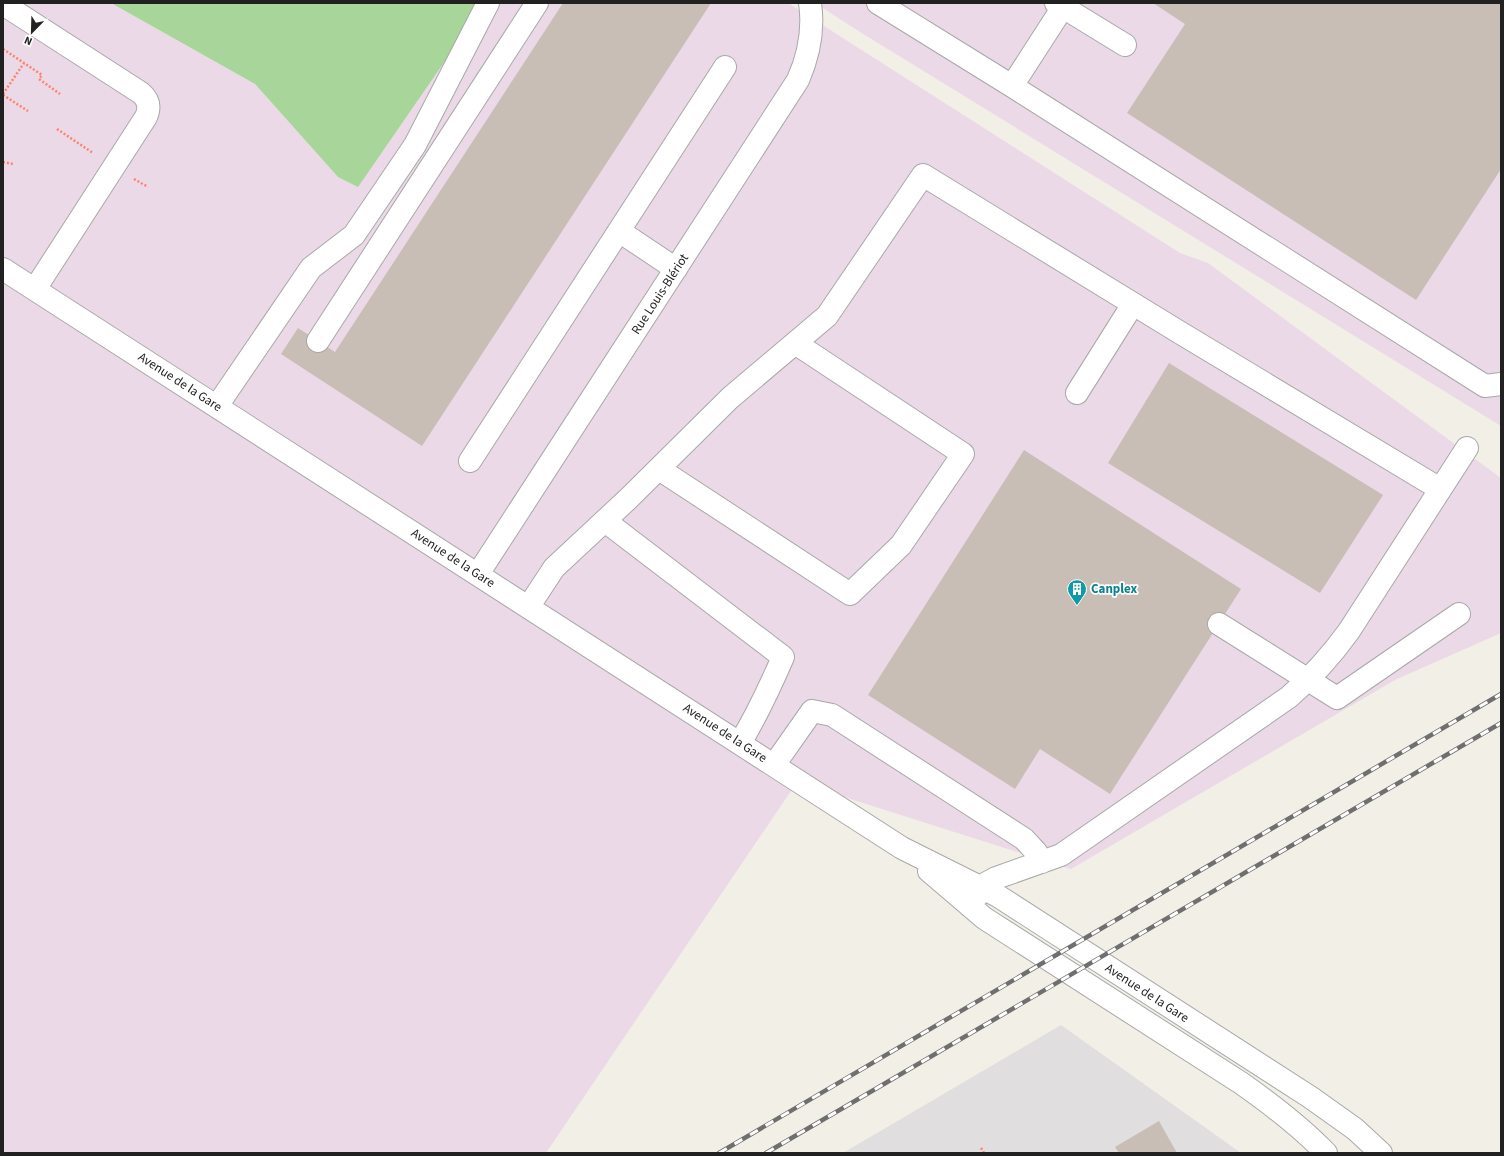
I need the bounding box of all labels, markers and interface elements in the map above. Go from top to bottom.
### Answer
north arrow [12,12,52,52]
text: N [22,32,35,49]
street label: Rue Louis-Blériot [627,250,693,338]
street label: Avenue de la Gare [135,348,225,416]
street label: Avenue de la Gare [408,524,498,592]
building icon: Canplex [1066,578,1088,606]
place label: Canplex [1091,580,1138,598]
street label: Avenue de la Gare [680,699,770,767]
street label: Avenue de la Gare [1102,959,1192,1027]

